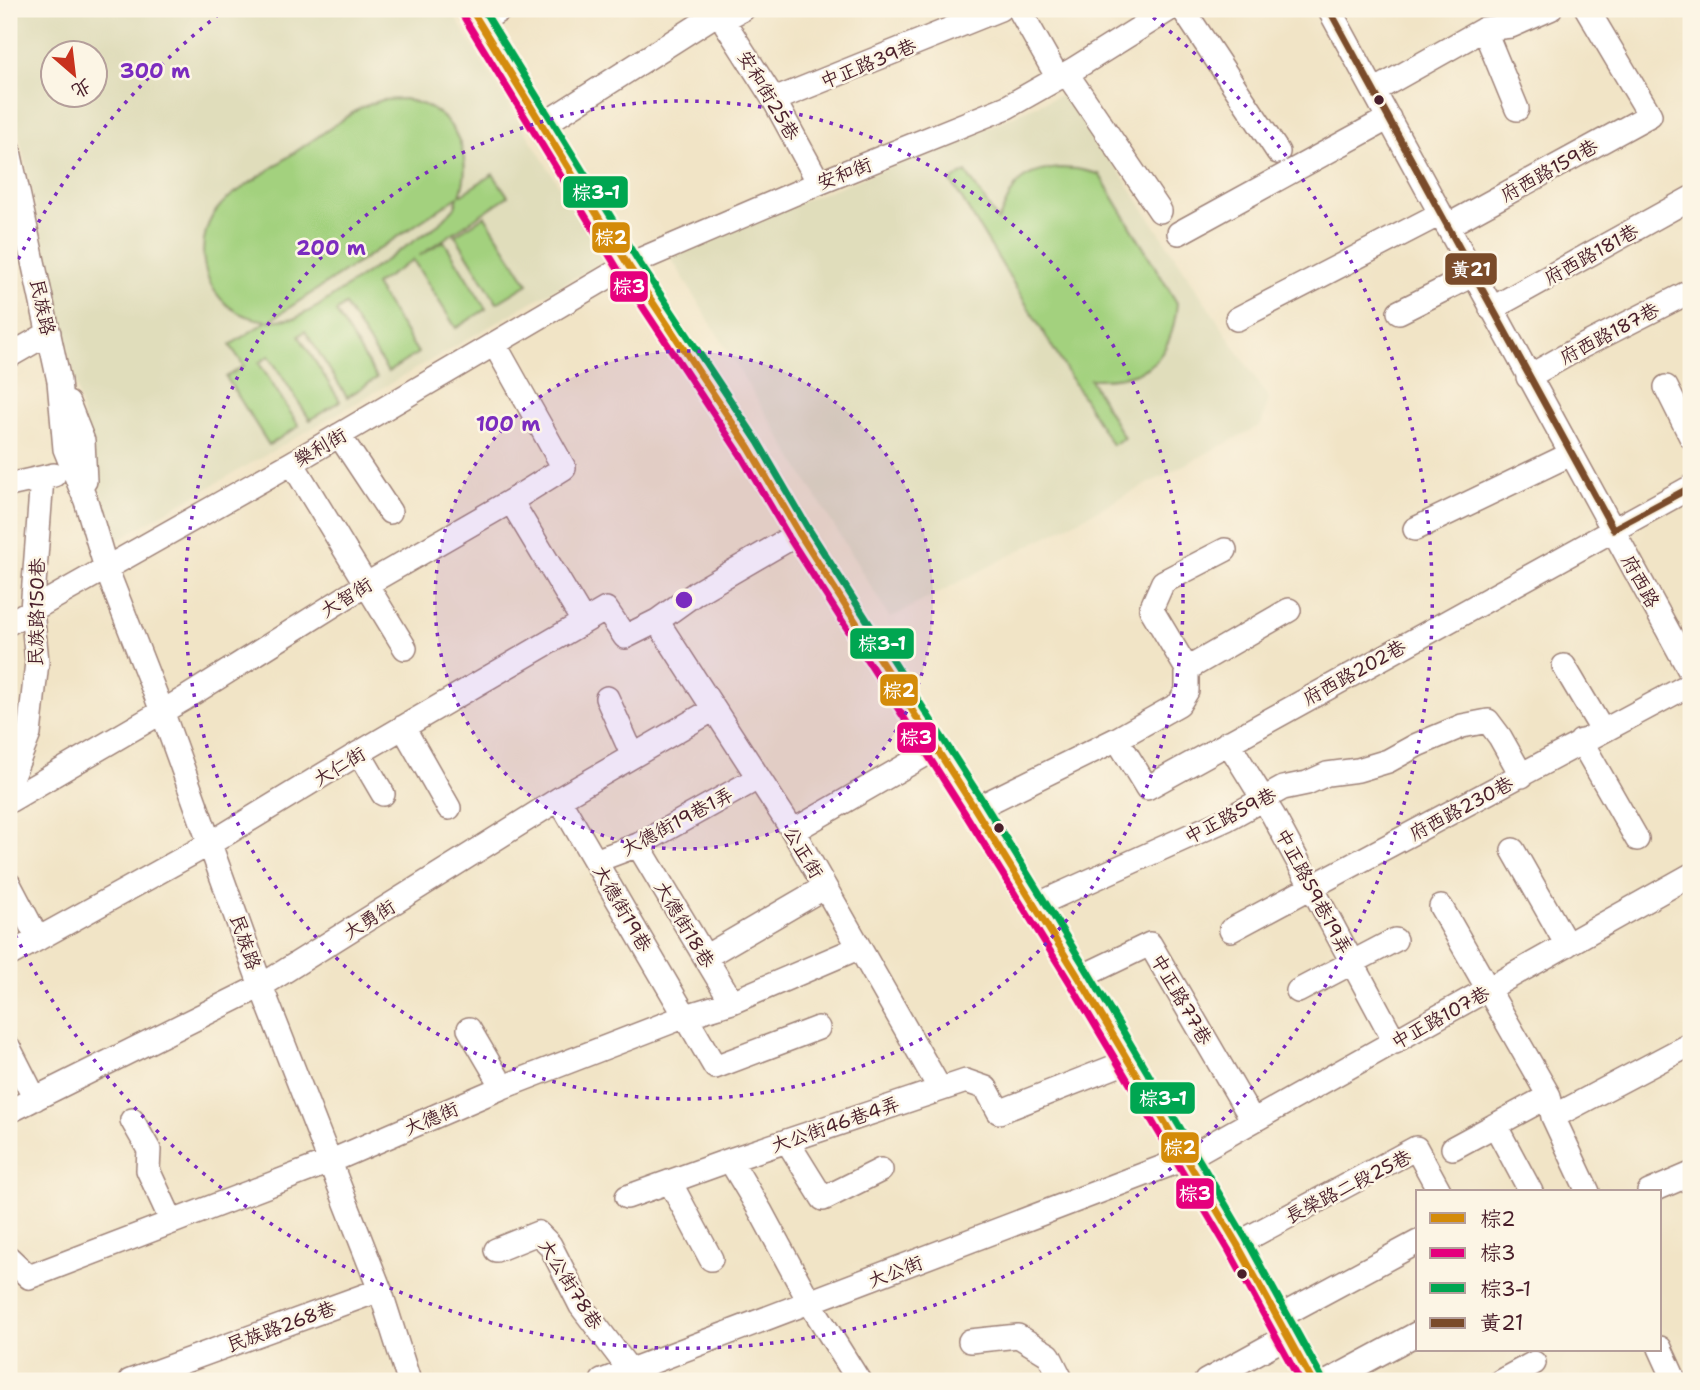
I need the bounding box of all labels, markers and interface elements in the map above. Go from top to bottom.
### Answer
street label: 中正路39巷 [816,33,920,94]
north arrow [38,38,108,108]
street label: 安和街25巷 [732,46,805,145]
text: 300 m [120,57,190,85]
text: 北 [67,73,96,104]
unlabelled marker [1372,93,1386,107]
street label: 府西路159巷 [1496,133,1602,207]
street label: 安和街 [813,152,875,195]
line badge: 棕3-1 [562,175,629,209]
text: 棕3-1 [572,180,620,205]
street label: 府西路181巷 [1540,218,1643,291]
line badge: 棕2 [591,221,631,254]
text: 棕2 [595,225,627,250]
text: 200 m [296,234,366,262]
line badge: 黃21 [1444,252,1498,286]
text: 黃21 [1451,257,1491,282]
line badge: 棕3 [609,270,649,303]
text: 棕3 [613,274,645,299]
street label: 民族路 [24,277,61,338]
street label: 府西路187巷 [1555,297,1663,370]
text: 100 m [476,410,540,438]
street label: 樂利街 [289,422,351,473]
street label: 府西路 [1616,550,1665,612]
street label: 民族路150巷 [23,558,50,666]
street label: 大智街 [315,572,377,623]
centre of rings [672,588,696,612]
line badge: 棕3-1 [849,627,915,660]
text: 棕3-1 [858,631,906,656]
street label: 府西路202巷 [1298,634,1410,711]
line badge: 棕2 [879,673,919,707]
text: 棕2 [883,678,915,703]
line badge: 棕3 [896,721,937,754]
text: 棕3 [900,725,932,750]
street label: 大仁街 [308,741,370,792]
street label: 府西路230巷 [1405,771,1518,846]
street label: 大德街19巷1弄 [617,781,738,861]
street label: 中正路59巷 [1180,782,1280,849]
street label: 公正街 [778,821,829,883]
unlabelled marker [992,821,1006,835]
street label: 中正路59巷19弄 [1270,824,1357,959]
street label: 大德街19巷 [588,860,658,956]
street label: 大德街18巷 [649,876,720,972]
street label: 大勇街 [338,894,400,945]
street label: 民族路 [224,911,267,973]
street label: 中正路77巷 [1145,949,1218,1049]
street label: 中正路107巷 [1387,980,1494,1055]
line badge: 棕3-1 [1129,1081,1196,1115]
text: 棕3-1 [1139,1086,1187,1111]
street label: 大公街46巷4弄 [767,1091,903,1158]
street label: 大德街 [400,1096,462,1141]
line badge: 棕2 [1160,1131,1200,1164]
text: 棕2 [1164,1135,1196,1160]
street label: 長榮路二段25巷 [1281,1144,1416,1229]
line badge: 棕3 [1175,1177,1215,1210]
text: 棕3 [1179,1181,1211,1206]
legend [1416,1190,1662,1352]
text: 棕2 [1480,1205,1516,1233]
street label: 大公街78巷 [533,1234,608,1334]
text: 棕3 [1480,1239,1516,1267]
street label: 大公街 [864,1250,926,1293]
unlabelled marker [1235,1267,1249,1281]
text: 棕3-1 [1480,1275,1531,1303]
street label: 民族路268巷 [223,1295,339,1358]
text: 黃21 [1480,1309,1523,1337]

